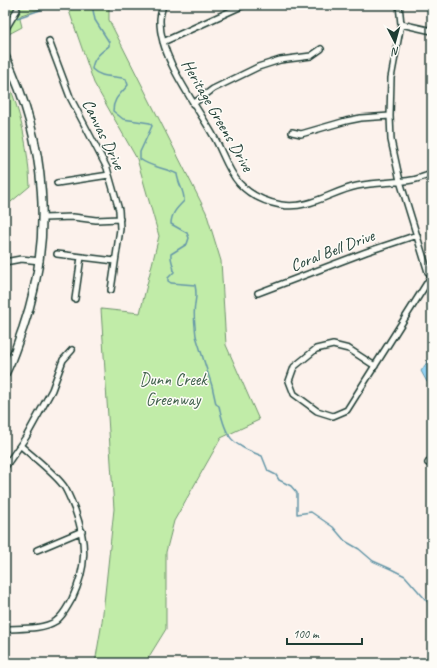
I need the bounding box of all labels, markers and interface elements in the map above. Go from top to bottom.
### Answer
north arrow [375,22,415,62]
text: N [390,45,400,59]
street label: Heritage Greens Drive [177,55,259,176]
street label: Canvas Drive [77,96,130,174]
street label: Coral Bell Drive [287,224,379,276]
park label: Dunn Creek Greenway [139,369,208,410]
scale bar [287,620,362,646]
text: 100 m [293,626,320,642]

